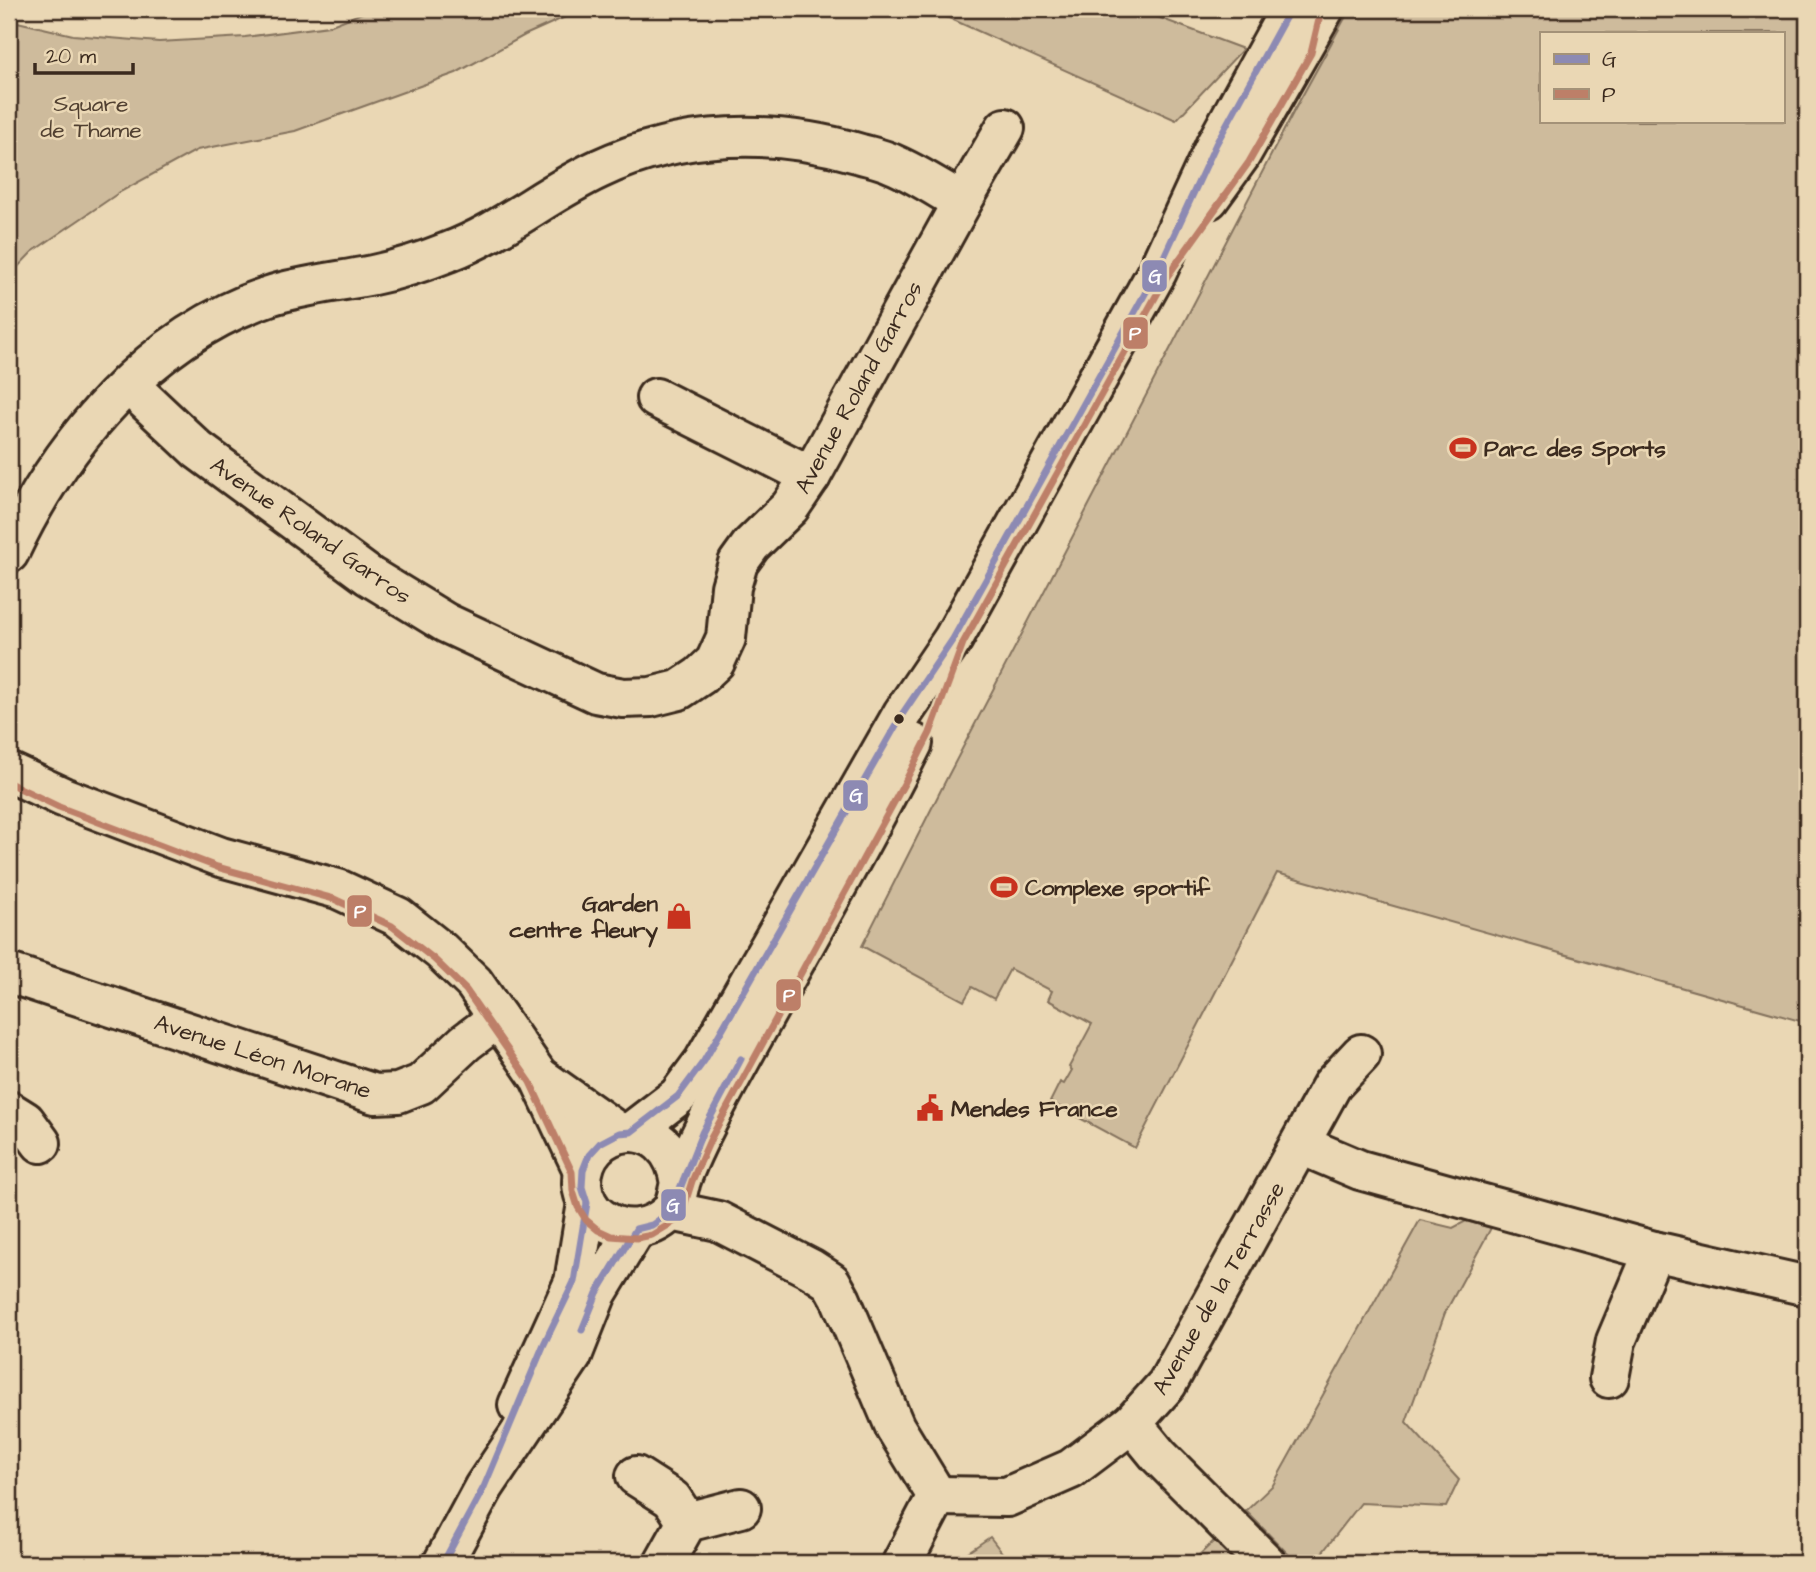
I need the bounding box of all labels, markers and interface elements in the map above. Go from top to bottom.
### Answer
scale bar [35,32,133,76]
legend [1540,32,1784,122]
text: 20 m [46,42,97,71]
text: G [1602,45,1617,74]
text: P [1602,81,1616,110]
park label: Square de Thame [40,88,142,146]
line badge: G [1141,259,1168,293]
text: G [1148,264,1162,291]
street label: Avenue Roland Garros [787,275,931,500]
line badge: P [1122,316,1149,350]
text: P [1129,321,1142,348]
sports icon: Parc des Sports [1448,433,1478,463]
place label: Parc des Sports [1484,433,1666,465]
street label: Avenue Roland Garros [204,449,417,612]
unlabelled marker [892,712,906,726]
line badge: G [842,779,869,812]
text: G [849,783,863,810]
sports icon: Complexe sportif [989,872,1019,902]
place label: Complexe sportif [1025,872,1211,904]
place label: Garden centre fleury [509,888,658,948]
line badge: P [346,894,373,928]
text: P [354,899,367,926]
shop icon: Garden centre fleury [664,901,694,931]
line badge: P [775,978,802,1012]
text: P [783,983,796,1010]
street label: Avenue Léon Morane [150,1007,375,1107]
public building icon: Mendes France [915,1093,945,1123]
place label: Mendes France [951,1093,1118,1125]
street label: Avenue de la Terrasse [1145,1176,1293,1401]
line badge: G [660,1188,687,1222]
text: G [666,1193,680,1220]

